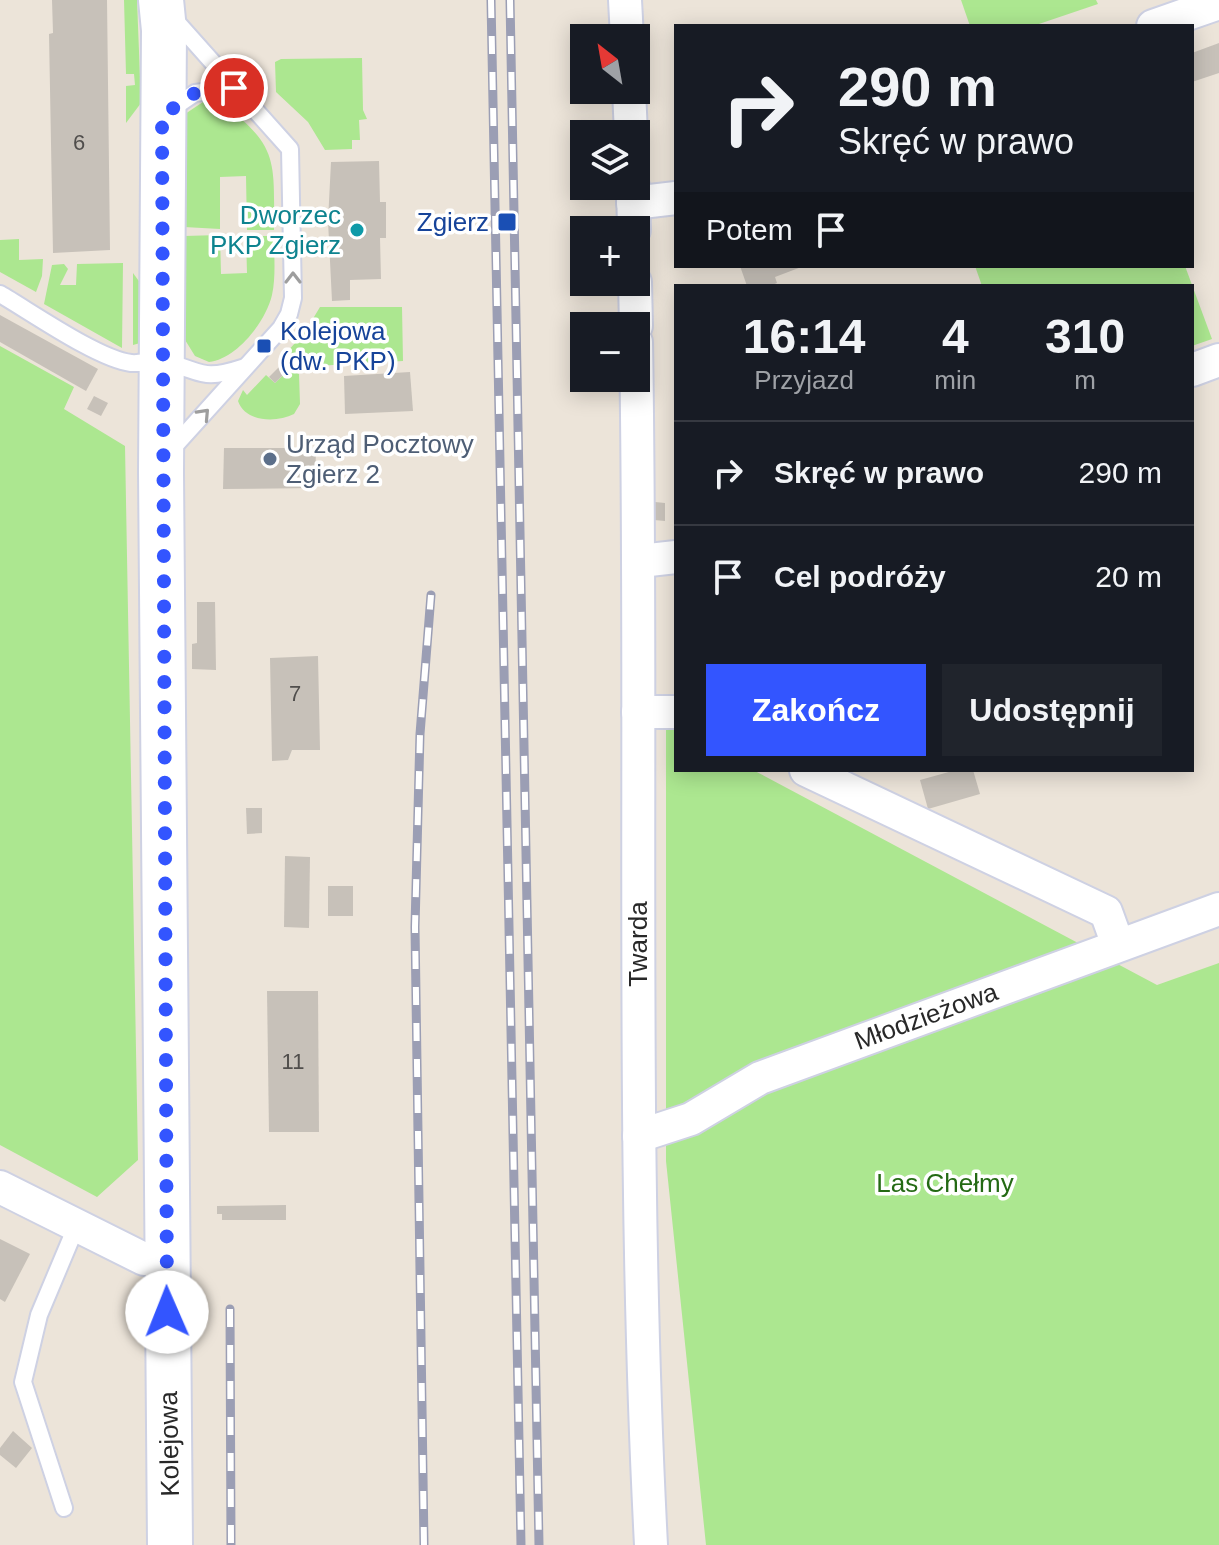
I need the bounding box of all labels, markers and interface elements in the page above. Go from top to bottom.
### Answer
north arrow [570,24,650,104]
map controls [570,24,650,392]
pin [200,54,268,122]
text: 290 m [838,55,997,118]
icon: right [706,56,810,160]
icon: arrive [212,66,256,110]
button: layers [570,120,650,200]
text: Skręć w prawo [838,121,1074,162]
house number: 6 [73,130,85,155]
place label: Dworzec PKP Zgierz [210,200,341,260]
place label: Zgierz [417,207,489,237]
icon: arrive [809,208,853,252]
marker: Zgierz [496,211,518,233]
text: Potem [706,213,793,246]
button: + [570,216,650,296]
marker: Dworzec PKP Zgierz [348,221,366,239]
one-way arrow [284,271,302,284]
text: 16:14 [743,310,866,363]
text: 4 [942,310,969,363]
text: 310 [1045,310,1125,363]
button: − [570,312,650,392]
place label: Kolejowa (dw. PKP) [280,316,396,376]
marker: Kolejowa (dw. PKP) [255,337,273,355]
text: Przyjazd [754,365,854,395]
text: min [934,365,976,395]
text: m [1074,365,1096,395]
one-way arrow [194,408,208,423]
place label: Urząd Pocztowy Zgierz 2 [286,429,474,489]
marker: Urząd Pocztowy Zgierz 2 [261,450,279,468]
icon: right [706,451,750,495]
text: Skręć w prawo [774,456,984,489]
text: 290 m [1079,456,1162,489]
icon: arrive [706,555,750,599]
text: Cel podróży [774,560,946,593]
text: 20 m [1095,560,1162,593]
button: Zakończ [706,664,926,756]
button: Udostępnij [942,664,1162,756]
house number: 7 [289,681,301,706]
street label: Twarda [623,901,653,987]
street label: Młodzieżowa [850,976,1002,1056]
house number: 11 [282,1049,304,1074]
park label: Las Chełmy [876,1168,1014,1198]
position arrow [125,1270,209,1354]
street label: Kolejowa [153,1390,185,1497]

